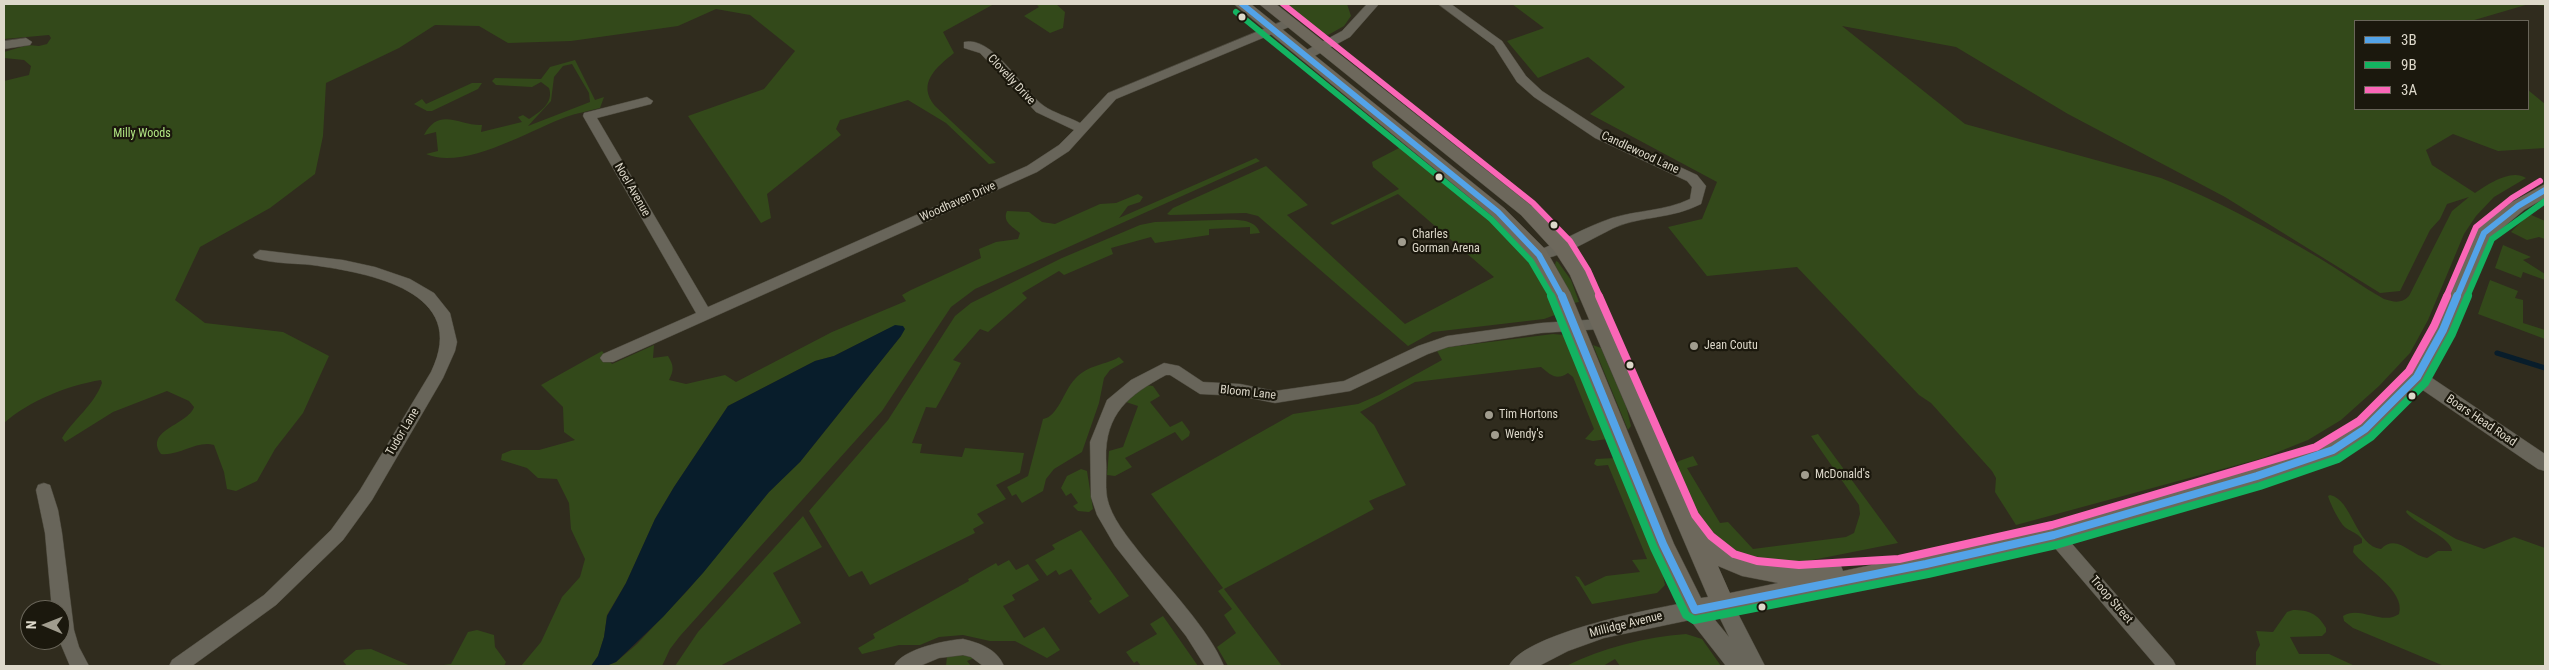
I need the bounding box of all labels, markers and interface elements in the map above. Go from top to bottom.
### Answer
unlabelled marker [1237,12,1247,22]
legend [2354,20,2529,110]
text: 3B [2401,31,2417,49]
street label: Clovelly Drive [984,52,1038,108]
text: 9B [2401,56,2417,74]
text: 3A [2401,81,2417,99]
park label: Milly Woods [113,127,171,141]
street label: Candlewood Lane [1599,129,1681,177]
street label: Noel Avenue [611,161,653,219]
unlabelled marker [1434,172,1444,182]
street label: Woodhaven Drive [918,179,998,225]
unlabelled marker [1549,220,1559,230]
place label: Charles Gorman Arena [1412,228,1480,256]
marker: Charles Gorman Arena [1396,236,1408,248]
place label: Jean Coutu [1704,339,1758,353]
marker: Jean Coutu [1688,340,1700,352]
unlabelled marker [1625,360,1635,370]
street label: Bloom Lane [1219,383,1277,403]
unlabelled marker [2407,391,2417,401]
street label: Boars Head Road [2443,392,2519,450]
street label: Tudor Lane [383,406,423,458]
place label: Tim Hortons [1499,408,1558,422]
marker: Tim Hortons [1483,409,1495,421]
place label: Wendy's [1505,428,1544,442]
marker: Wendy's [1489,429,1501,441]
place label: McDonald's [1815,468,1870,482]
marker: McDonald's [1799,469,1811,481]
street label: Troop Street [2086,573,2136,627]
north arrow [20,600,70,650]
unlabelled marker [1757,602,1767,612]
street label: Millidge Avenue [1588,609,1664,641]
text: N [23,620,39,629]

